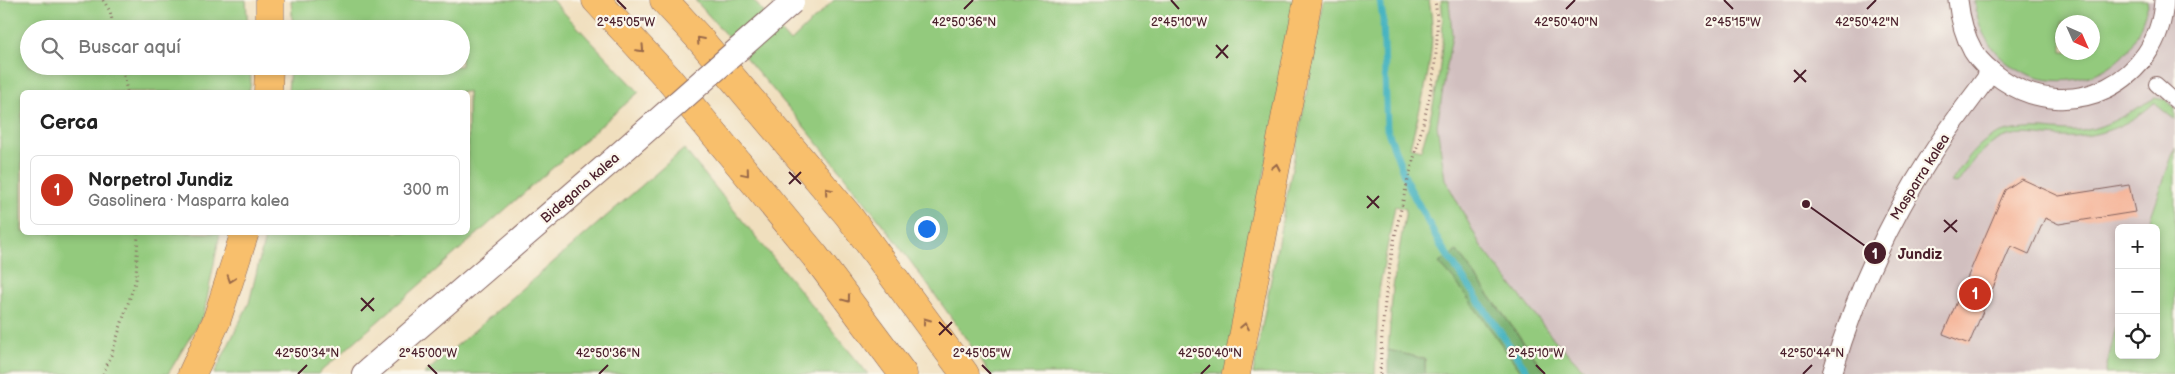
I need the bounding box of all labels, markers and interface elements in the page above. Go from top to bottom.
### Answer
text: 2°45'05"W [597,15,655,30]
text: 42°50'36"N [932,15,996,30]
text: 2°45'10"W [1151,15,1207,30]
text: 42°50'40"N [1534,15,1598,30]
text: 2°45'15"W [1705,15,1761,30]
text: 42°50'42"N [1835,15,1899,30]
north arrow [2055,15,2100,60]
search box [20,20,470,75]
icon: search [38,34,66,62]
text: Buscar aquí [78,36,181,59]
one-way arrow [697,37,706,46]
one-way arrow [635,43,644,52]
text: Cerca [40,110,98,135]
street label: Masparra kalea [1887,131,1953,223]
street label: Bidegana kalea [537,149,623,227]
one-way arrow [1270,162,1281,171]
one-way arrow [740,167,749,176]
text: Norpetrol Jundiz [88,169,233,192]
text: 1 [54,181,60,200]
text: 300 m [403,181,449,200]
one-way arrow [825,188,833,197]
text: Gasolinera · Masparra kalea [88,192,289,211]
your location [914,216,940,242]
map controls [2115,224,2160,359]
button: + [2115,224,2160,269]
callout: Jundiz [1862,238,1952,268]
text: 1 [1872,245,1878,264]
text: Jundiz [1898,245,1943,264]
button: − [2115,269,2160,314]
one-way arrow [226,274,236,283]
pin: 1 [1959,275,1991,313]
one-way arrow [842,293,850,302]
button: locate [2115,314,2160,359]
one-way arrow [923,318,931,327]
one-way arrow [1240,322,1250,331]
text: 42°50'34"N [275,346,339,361]
text: 2°45'00"W [399,346,457,361]
text: 42°50'36"N [576,346,640,361]
text: 2°45'05"W [953,346,1011,361]
text: 42°50'40"N [1178,346,1242,361]
text: 2°45'10"W [1508,346,1564,361]
text: 42°50'44"N [1780,346,1844,361]

